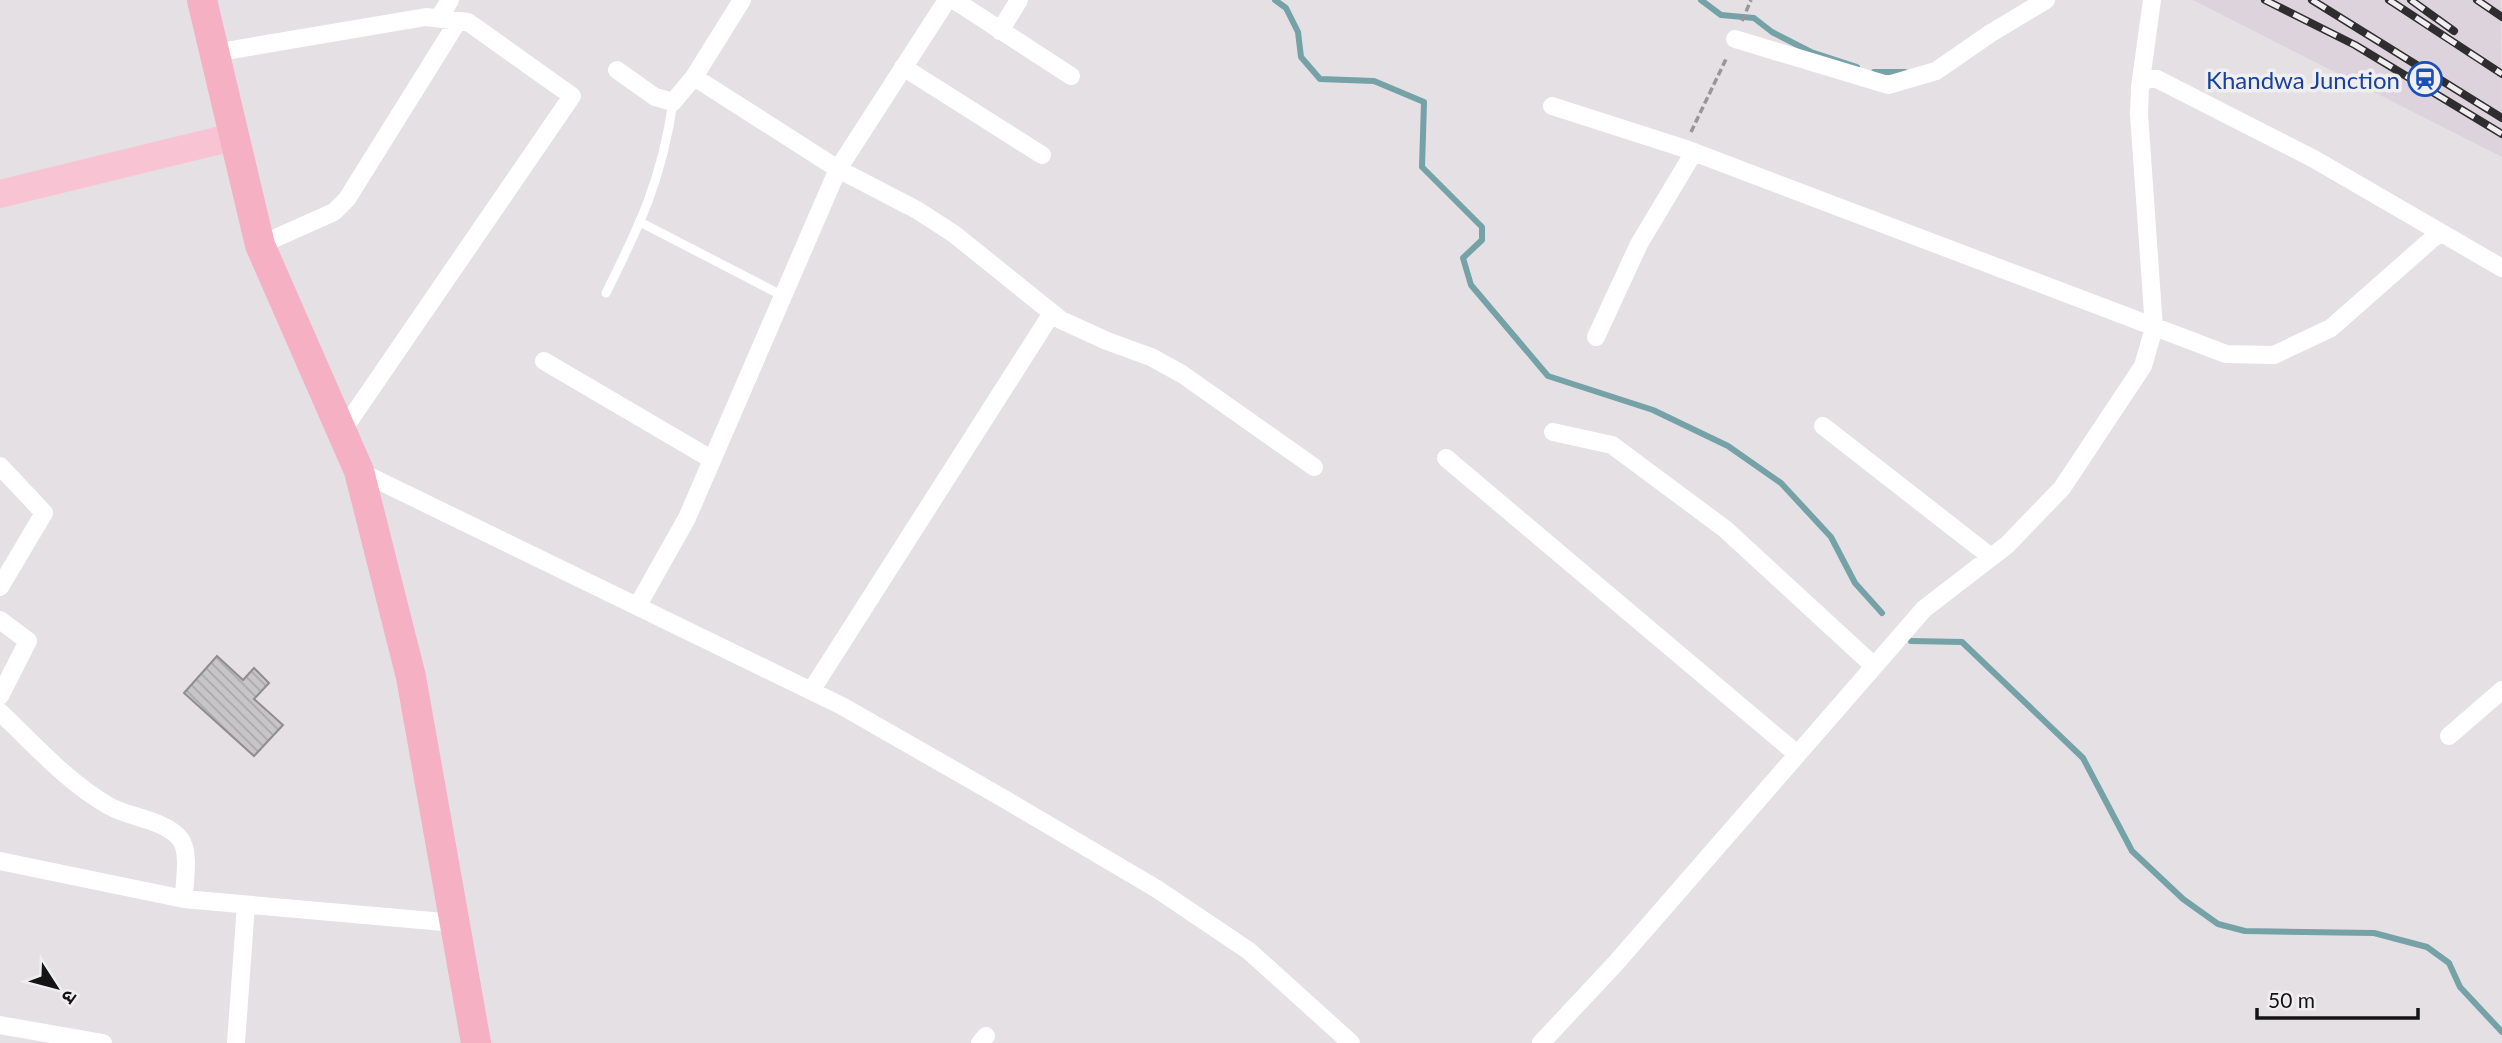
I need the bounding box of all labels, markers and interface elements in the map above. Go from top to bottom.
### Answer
station icon: Khandwa Junction [2406,60,2444,98]
place label: Khandwa Junction [2206,65,2400,94]
north arrow [21,952,91,1022]
scale bar [2257,976,2418,1020]
text: उ [57,986,83,1009]
text: 50 m [2268,987,2315,1012]

